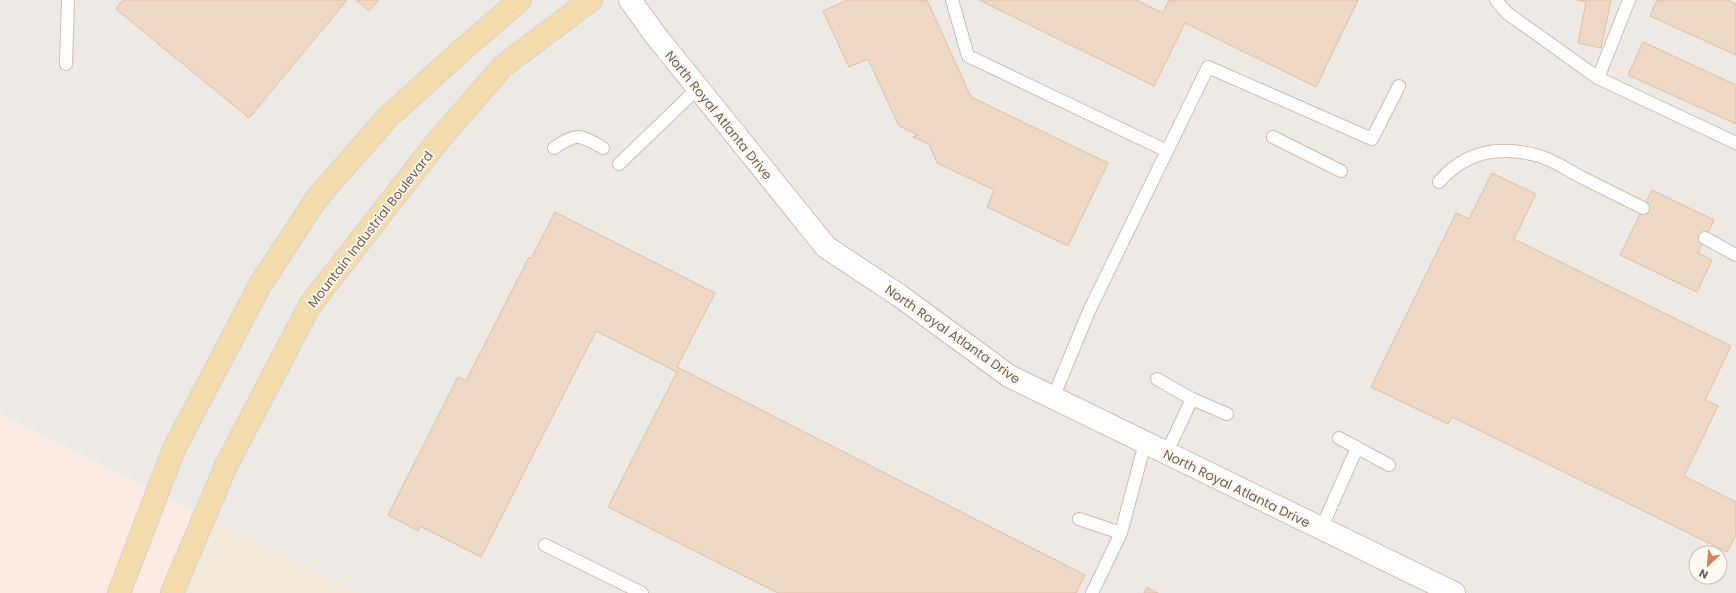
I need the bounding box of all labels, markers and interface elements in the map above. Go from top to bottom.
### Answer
street label: North Royal Atlanta Drive [660,47,777,184]
street label: Mountain Industrial Boulevard [303,147,438,312]
street label: North Royal Atlanta Drive [881,280,1024,388]
street label: North Royal Atlanta Drive [1160,445,1313,532]
north arrow [1688,545,1728,585]
text: N [1696,565,1711,583]

